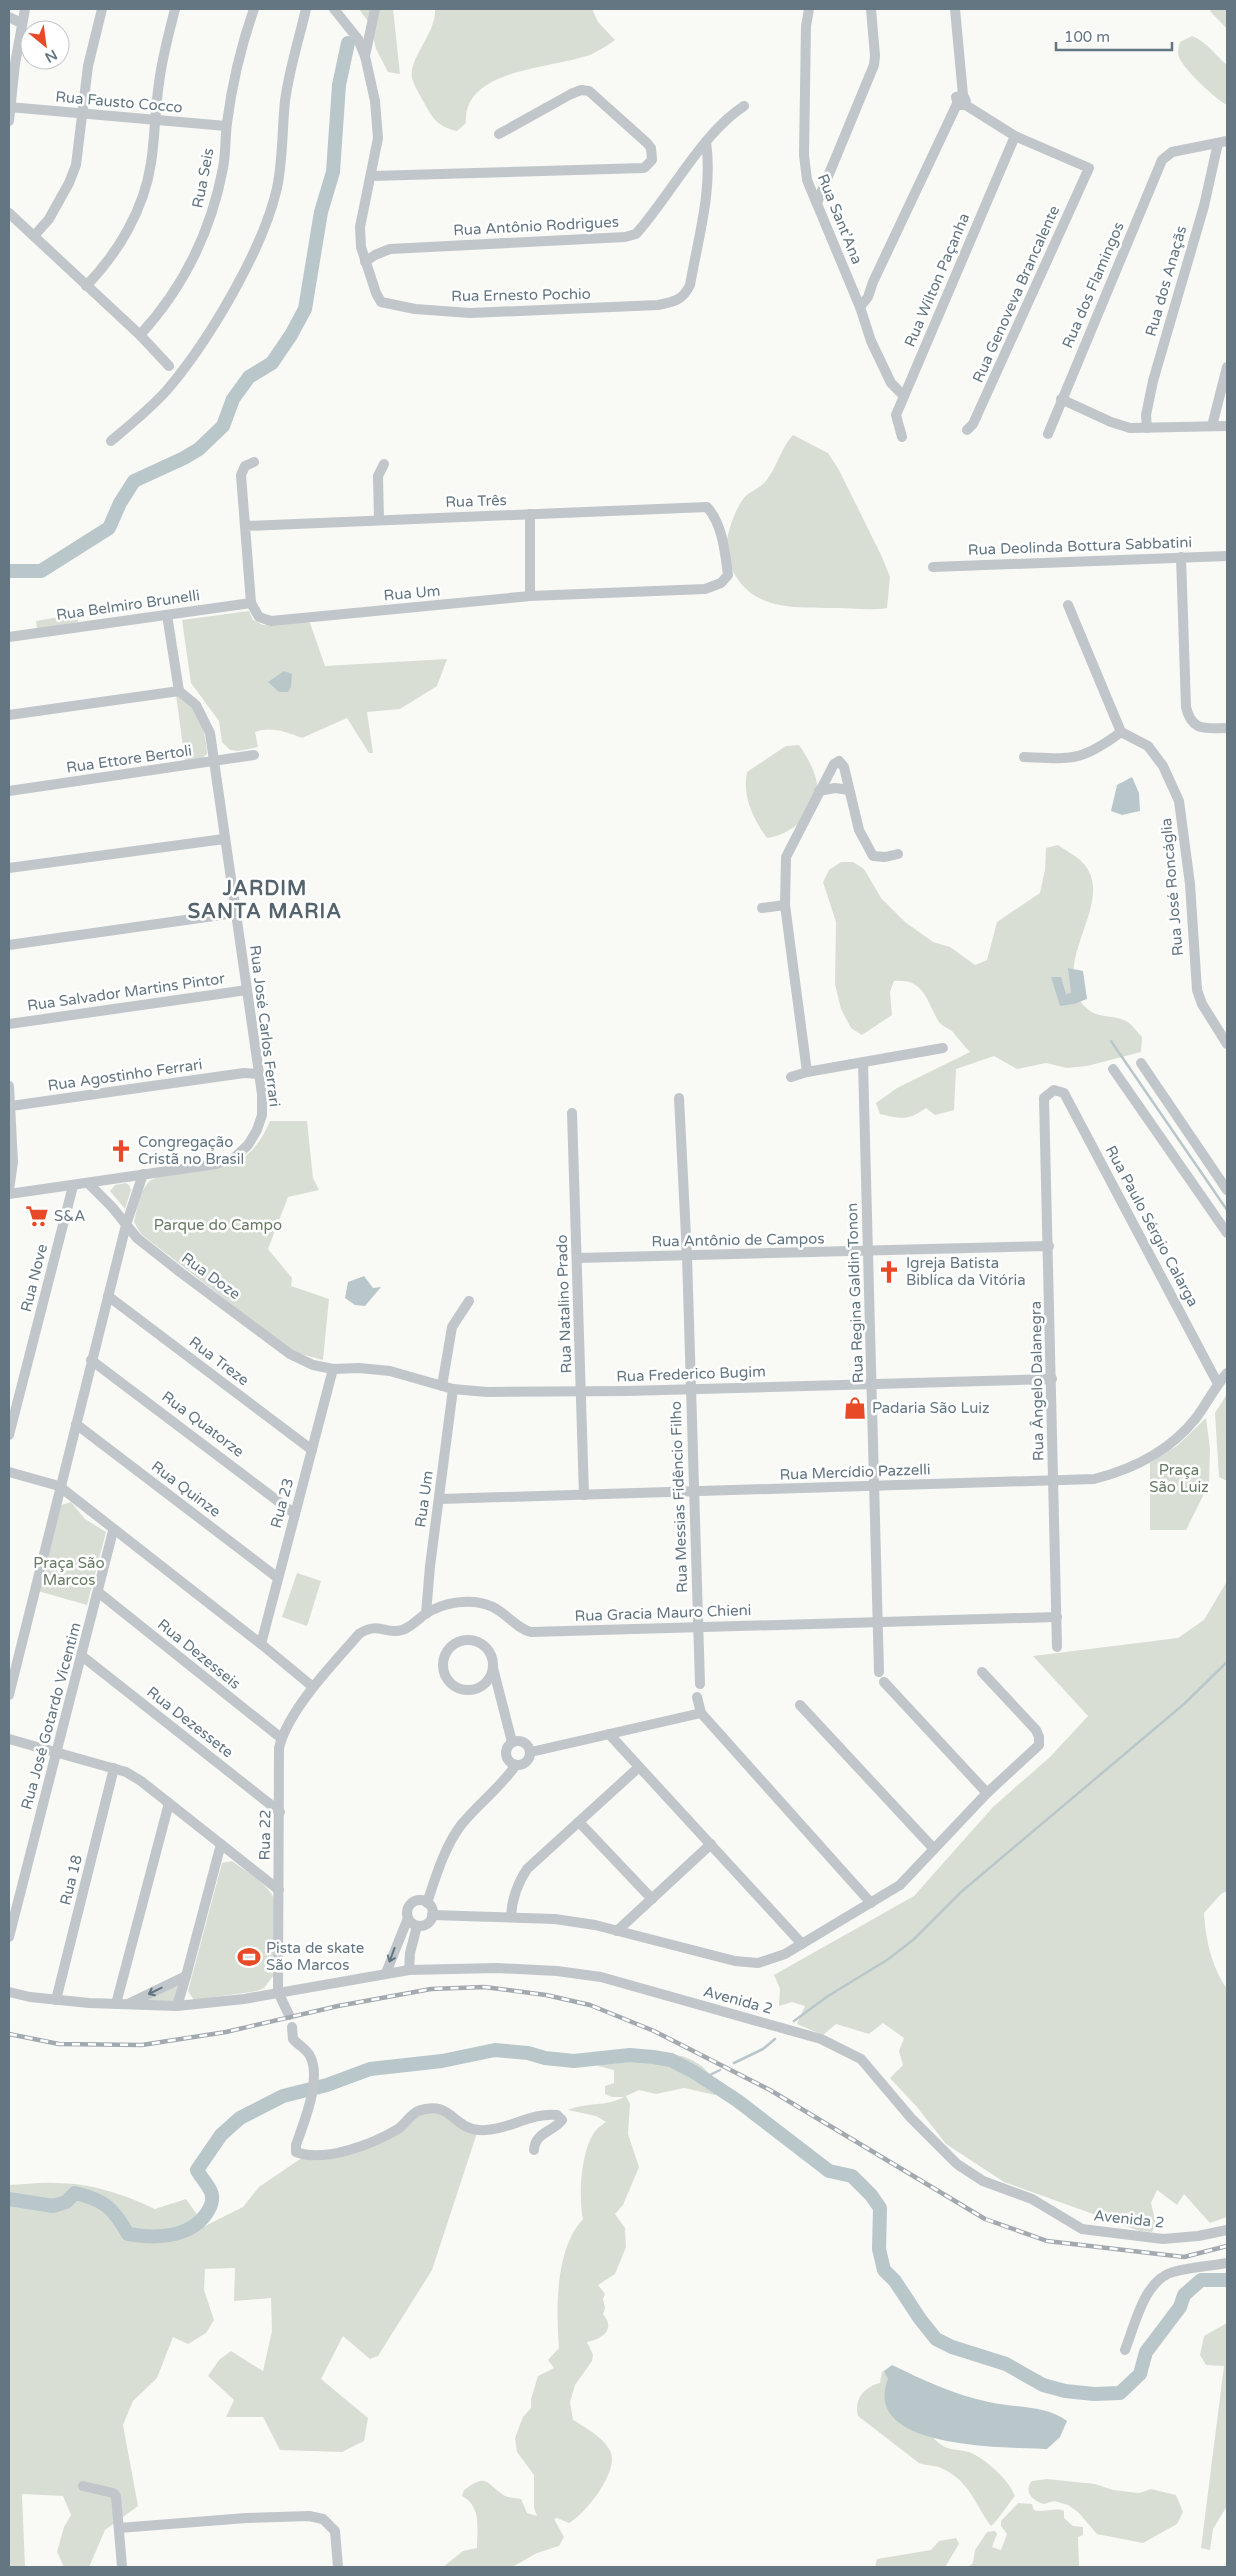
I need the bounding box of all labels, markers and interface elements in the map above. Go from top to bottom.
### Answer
north arrow [20,20,70,70]
scale bar [1056,20,1172,52]
text: 100 m [1064,28,1110,46]
text: N [42,46,60,66]
street label: Rua Fausto Cocco [55,87,183,117]
street label: Rua Seis [188,146,218,210]
street label: Rua Sant’Ana [814,171,866,267]
street label: Rua Genoveva Brancalente [969,203,1063,385]
street label: Rua Wilton Paçanha [901,210,973,350]
street label: Rua Antônio Rodrigues [453,213,619,239]
street label: Rua dos Flamingos [1058,219,1128,351]
street label: Rua dos Anaçãs [1142,224,1190,338]
street label: Rua Ernesto Pochio [451,285,591,305]
street label: Rua Três [445,491,507,511]
street label: Rua Deolinda Bottura Sabbatini [968,533,1192,559]
street label: Rua Um [383,582,441,604]
street label: Rua Belmiro Brunelli [55,586,201,624]
street label: Rua Ettore Bertoli [65,741,193,777]
street label: Rua José Roncáglia [1157,817,1187,957]
district label: JARDIM SANTA MARIA [188,877,342,924]
street label: Rua José Carlos Ferrari [246,944,284,1108]
street label: Rua Salvador Martins Pintor [26,969,226,1015]
street label: Rua Agostinho Ferrari [46,1055,204,1095]
place label: Congregação Cristã no Brasil [138,1133,244,1168]
church icon: Congregação Cristã no Brasil [108,1138,134,1164]
street label: Rua Paulo Sérgio Calarga [1102,1142,1202,1310]
supermarket icon: S&A [24,1203,50,1229]
street label: Rua Regina Galdin Tonon [843,1203,867,1383]
place label: S&A [54,1207,85,1225]
park label: Parque do Campo [154,1216,282,1234]
street label: Rua Antônio de Campos [651,1229,825,1251]
street label: Rua Natalino Prado [553,1234,575,1374]
street label: Rua Nove [17,1242,51,1314]
street label: Rua Doze [178,1249,244,1303]
place label: Igreja Batista Biblíca da Vitória [906,1254,1026,1289]
church icon: Igreja Batista Biblíca da Vitória [876,1259,902,1285]
street label: Rua Ângelo Dalanegra [1027,1301,1047,1461]
street label: Rua Treze [185,1333,253,1389]
street label: Rua Frederico Bugim [616,1362,766,1386]
street label: Rua Quatorze [158,1387,248,1461]
shop icon: Padaria São Luiz [842,1395,868,1421]
place label: Padaria São Luiz [872,1399,990,1417]
street label: Rua Messias Fidêncio Filho [667,1401,691,1593]
street label: Rua Quinze [148,1457,224,1521]
street label: Rua Mercídio Pazzelli [779,1460,931,1484]
park label: Praça São Luiz [1149,1461,1209,1496]
street label: Rua Um [411,1470,437,1528]
street label: Rua 23 [267,1476,297,1530]
park label: Praça São Marcos [33,1554,105,1589]
street label: Rua Gracia Mauro Chieni [574,1601,752,1625]
street label: Rua Dezesseis [154,1615,244,1693]
street label: Rua José Gotardo Vicentim [17,1620,85,1812]
street label: Rua Dezessete [143,1683,237,1761]
street label: Rua 22 [256,1809,274,1861]
street label: Rua 18 [56,1853,86,1907]
place label: Pista de skate São Marcos [266,1939,364,1974]
sports icon: Pista de skate São Marcos [236,1944,262,1970]
one-way arrow [387,1947,396,1962]
street label: Avenida 2 [701,1982,775,2018]
one-way arrow [148,1987,163,1996]
street label: Avenida 2 [1093,2206,1165,2232]

